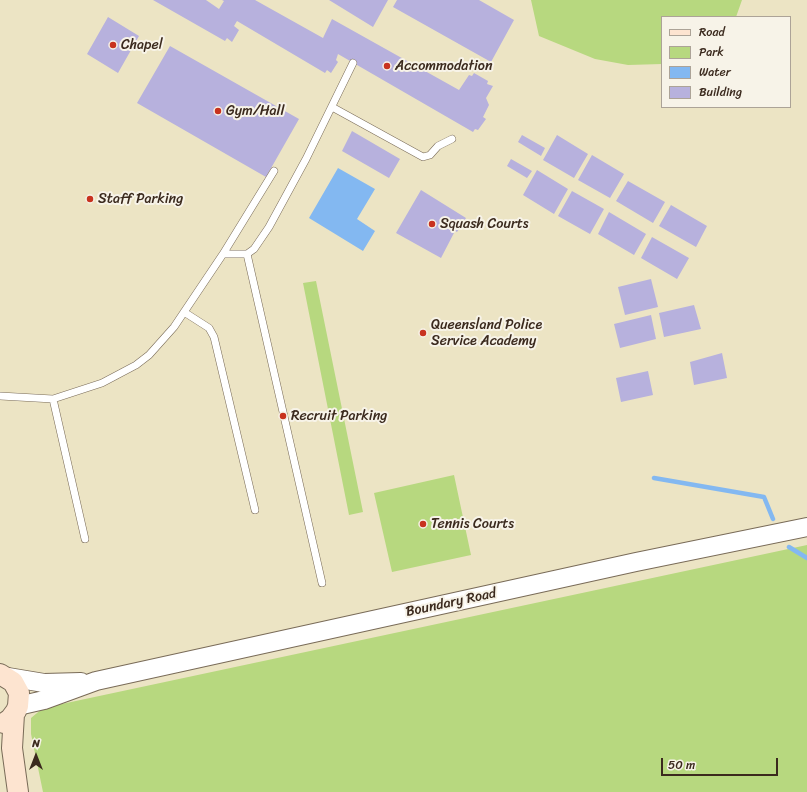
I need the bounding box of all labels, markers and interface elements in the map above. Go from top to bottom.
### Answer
legend [661,16,791,108]
text: Road [699,21,725,43]
place label: Chapel [121,37,163,53]
marker: Chapel [108,40,118,50]
text: Park [699,41,724,63]
place label: Accommodation [395,58,492,74]
marker: Accommodation [382,61,392,71]
text: Water [699,61,731,83]
text: Building [699,81,742,103]
place label: Gym/Hall [226,103,285,119]
marker: Gym/Hall [213,106,223,116]
place label: Staff Parking [98,191,183,207]
marker: Staff Parking [85,194,95,204]
place label: Squash Courts [440,216,529,232]
marker: Squash Courts [427,219,437,229]
place label: Queensland Police Service Academy [431,317,542,350]
marker: Queensland Police Service Academy [418,328,428,338]
place label: Recruit Parking [291,408,387,424]
marker: Recruit Parking [278,411,288,421]
place label: Tennis Courts [431,516,514,532]
marker: Tennis Courts [418,519,428,529]
street label: Boundary Road [404,585,498,621]
text: N [32,734,40,753]
north arrow [16,736,56,776]
scale bar [663,750,780,776]
text: 50 m [668,754,695,776]

